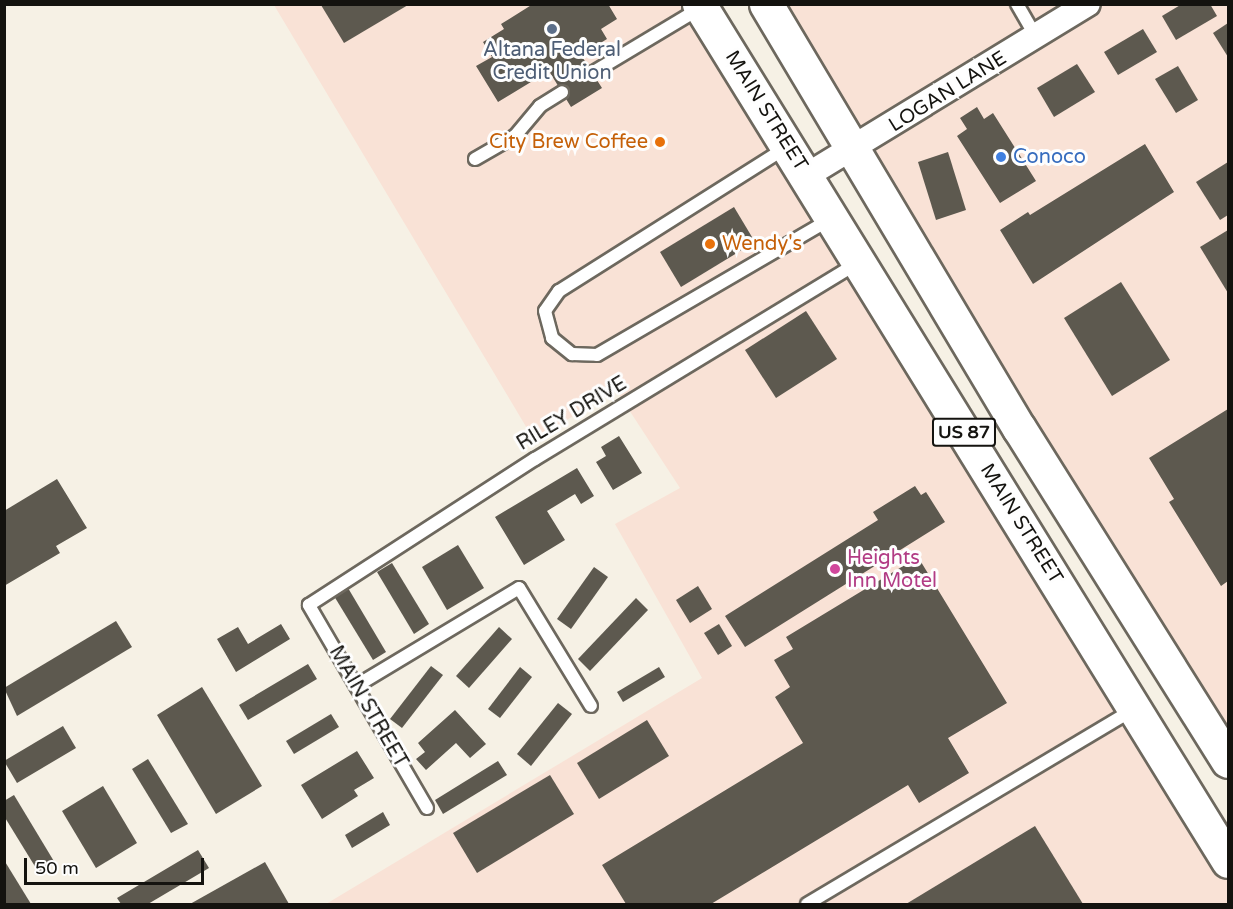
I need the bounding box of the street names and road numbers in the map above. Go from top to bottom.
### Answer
street label: LOGAN LANE [885,46,1011,138]
street label: MAIN STREET [720,47,812,175]
street label: RILEY DRIVE [513,372,631,456]
road number: US 87 [931,417,997,447]
street label: MAIN STREET [975,460,1067,588]
street label: MAIN STREET [323,642,413,772]

